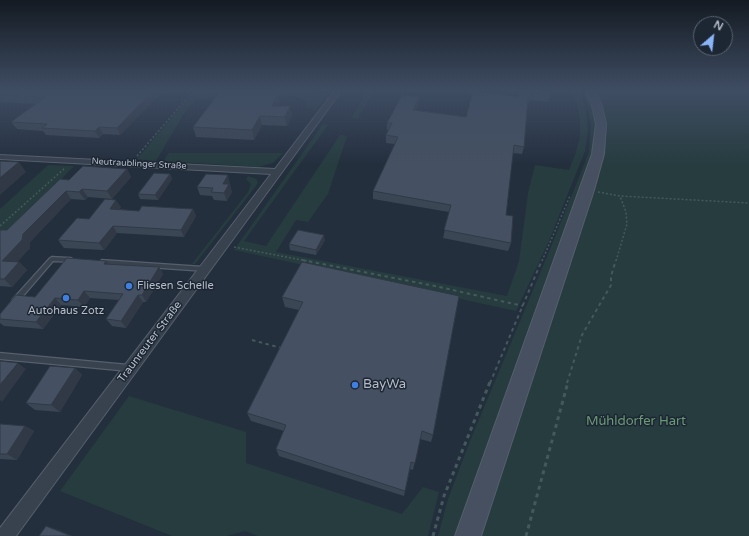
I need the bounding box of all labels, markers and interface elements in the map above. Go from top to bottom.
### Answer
north arrow [693,16,733,56]
text: N [711,18,725,34]
street label: Neutraublinger Straße [91,156,187,172]
place label: Fliesen Schelle [137,279,214,293]
marker: Fliesen Schelle [124,281,134,291]
marker: Autohaus Zotz [61,293,71,303]
street label: Traunreuter Straße [115,299,185,385]
place label: Autohaus Zotz [28,304,104,318]
place label: BayWa [363,377,406,393]
marker: BayWa [350,380,360,390]
park label: Mühldorfer Hart [586,414,686,430]

